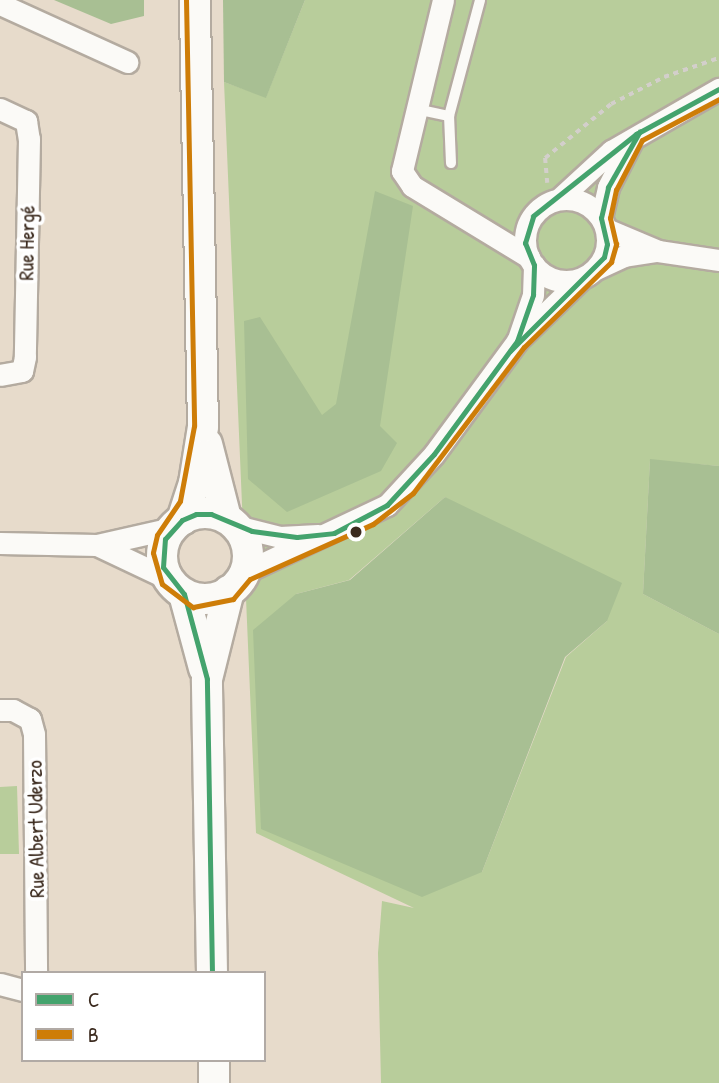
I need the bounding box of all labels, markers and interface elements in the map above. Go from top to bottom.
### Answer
street label: Rue Hergé [14,205,40,281]
unlabelled marker [349,525,363,539]
street label: Rue Albert Uderzo [22,760,50,898]
legend [21,971,266,1062]
text: C [88,985,100,1014]
text: B [88,1020,99,1049]

